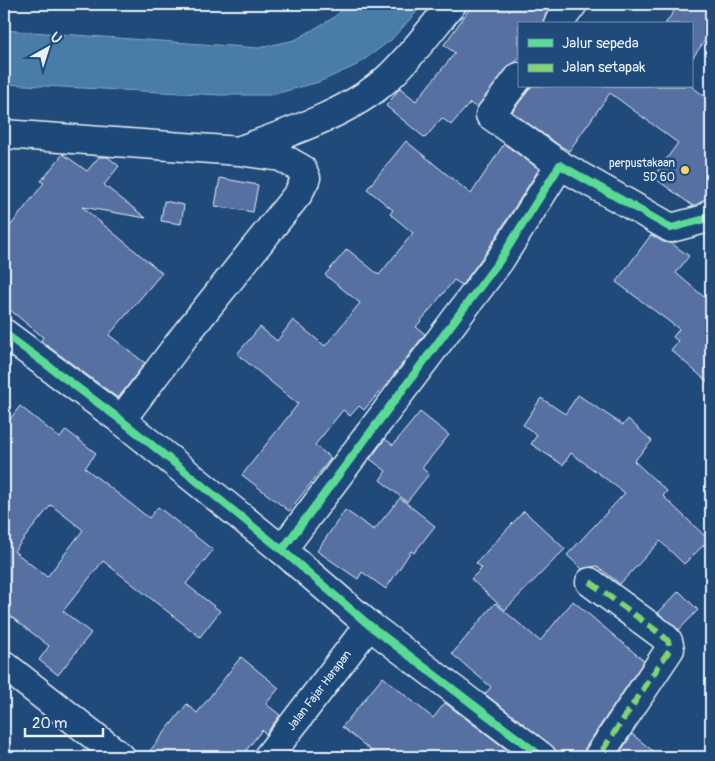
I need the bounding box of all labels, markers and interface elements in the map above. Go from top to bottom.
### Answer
north arrow [22,22,72,72]
legend [518,22,692,88]
text: U [47,29,65,48]
text: Jalur sepeda [562,34,639,53]
text: Jalan setapak [562,58,646,77]
place label: perpustakaan SD 60 [609,156,675,185]
marker: perpustakaan SD 60 [679,164,691,176]
street label: Jalan Fajar Harapan [284,647,355,734]
scale bar [25,706,102,738]
text: 20 m [32,714,67,733]

